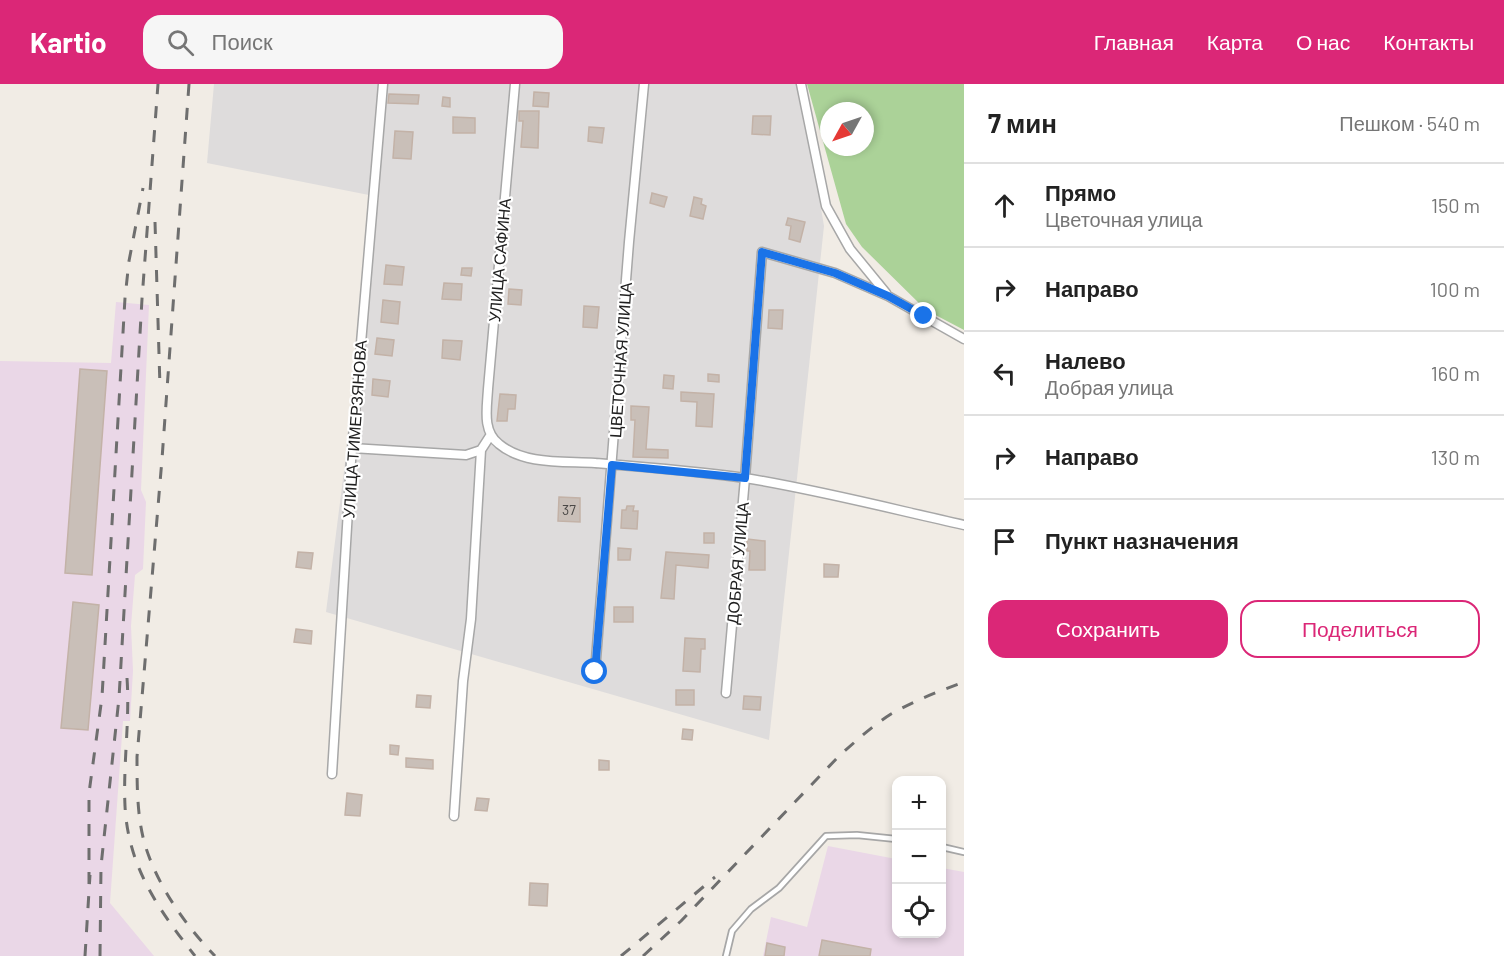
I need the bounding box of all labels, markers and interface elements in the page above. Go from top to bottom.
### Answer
search box [143,15,563,69]
text: Kartio [30,25,107,59]
icon: search [164,26,197,59]
text: Поиск [212,28,273,54]
text: Главная [1094,29,1174,54]
text: Карта [1207,29,1263,54]
text: О нас [1296,29,1350,54]
text: Контакты [1383,29,1474,54]
north arrow [820,102,874,156]
text: 7 мин [988,107,1057,138]
text: Пешком · 540 m [1339,111,1480,135]
text: Прямо [1045,179,1116,205]
icon: ahead [988,189,1021,222]
text: 150 m [1431,193,1480,217]
street label: УЛИЦА САФИНА [484,197,514,323]
text: Цветочная улица [1045,207,1203,231]
icon: right [988,273,1021,306]
text: Направо [1045,275,1139,301]
text: 100 m [1430,277,1480,301]
street label: ЦВЕТОЧНАЯ УЛИЦА [605,281,635,439]
route end [910,302,936,328]
street label: УЛИЦА ТИМЕРЗЯНОВА [338,339,370,519]
text: Налево [1045,347,1126,373]
icon: left [988,357,1021,390]
text: 160 m [1431,361,1480,385]
text: Добрая улица [1045,375,1173,399]
icon: right [988,441,1021,474]
text: Направо [1045,443,1139,469]
text: 130 m [1431,445,1480,469]
house number: 37 [562,501,576,518]
street label: ДОБРАЯ УЛИЦА [722,501,752,625]
icon: arrive [988,525,1021,558]
text: Пункт назначения [1045,527,1239,553]
button: Сохранить [988,600,1228,658]
button: Поделиться [1240,600,1480,658]
route start [581,658,607,684]
map controls [892,776,946,938]
button: + [892,776,946,830]
button: − [892,830,946,884]
button: locate [892,884,946,938]

